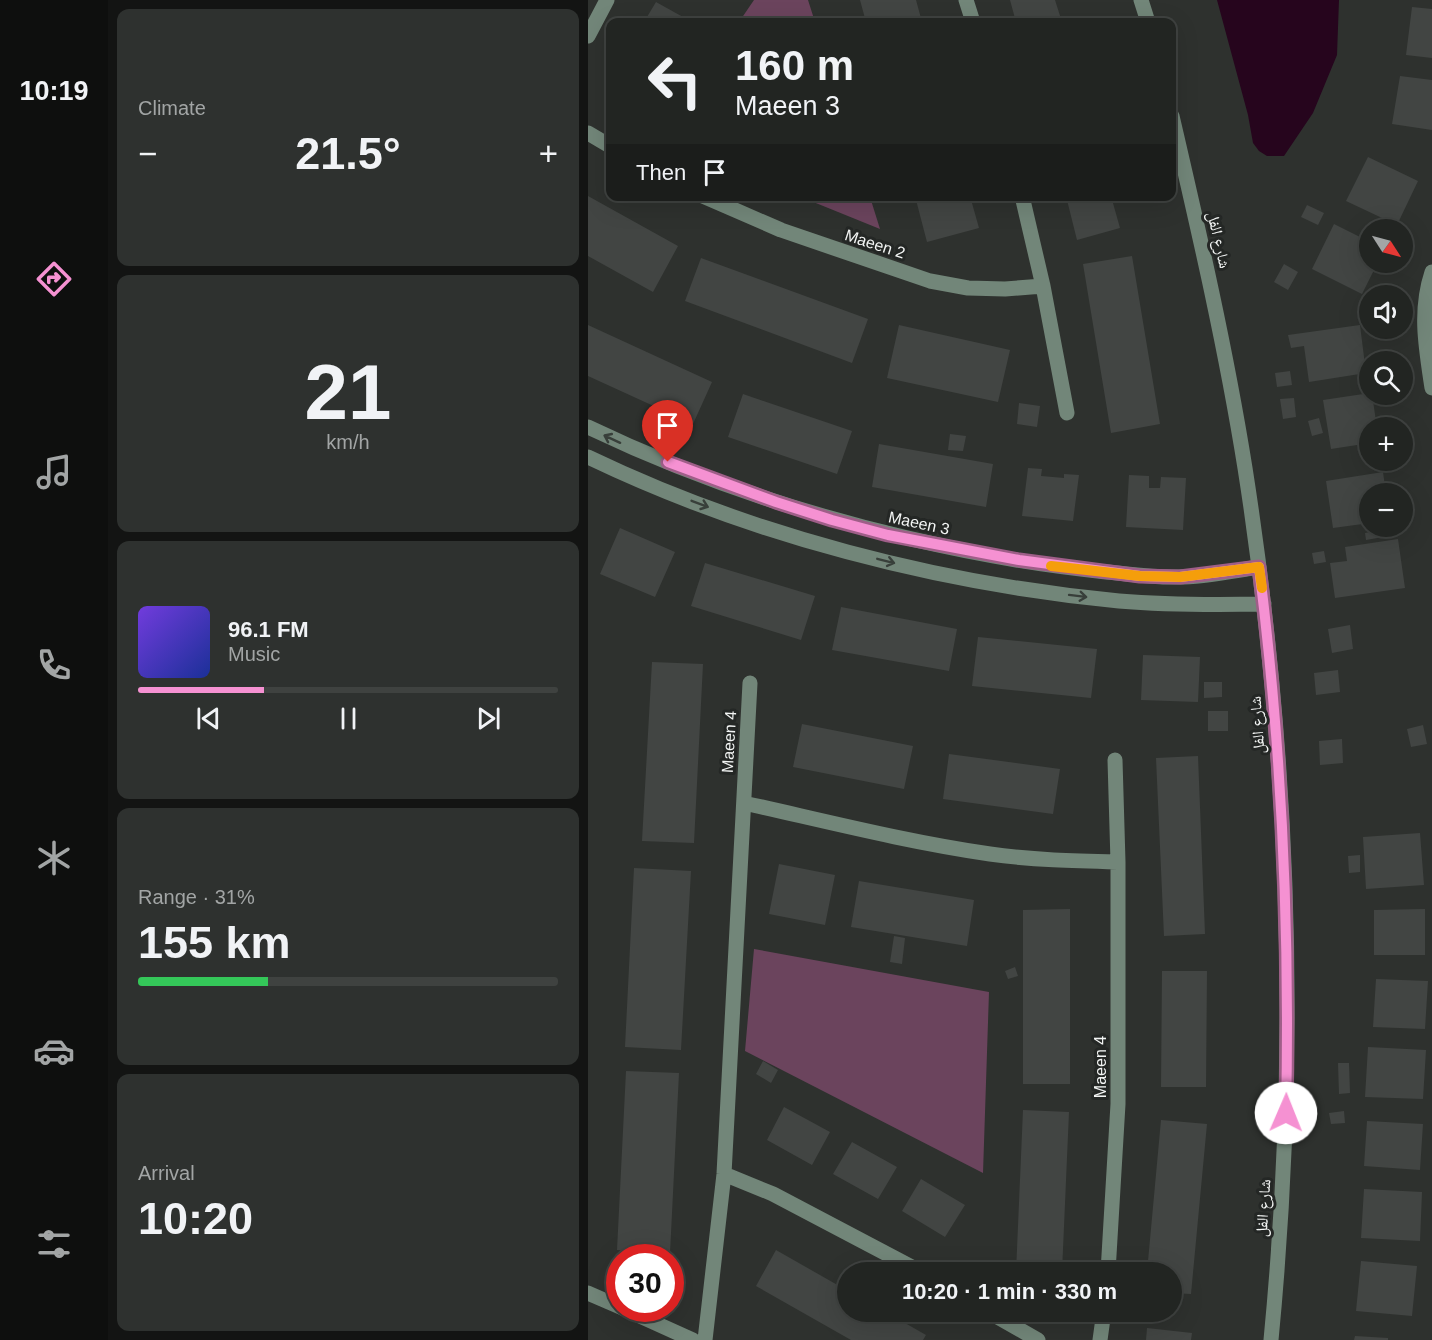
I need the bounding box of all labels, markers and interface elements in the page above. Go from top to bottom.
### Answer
icon: left [636,42,714,120]
text: 160 m [735,42,854,89]
text: 10:19 [19,76,89,106]
text: Maeen 3 [735,91,840,121]
text: Climate [138,97,206,119]
text: 21.5° [295,128,401,179]
text: − [138,135,157,172]
text: + [539,135,558,172]
icon: arrive [698,156,731,189]
text: Then [636,160,686,185]
street label: شارع الفل [1202,210,1234,270]
north arrow [1359,219,1413,273]
map controls [1359,219,1413,537]
street label: Maeen 2 [843,226,907,262]
icon: directions [33,258,75,300]
button: sound [1359,285,1413,339]
text: 21 [305,348,391,436]
button: search [1359,351,1413,405]
pin [642,400,693,462]
icon: arrive [651,409,684,442]
button: + [1359,417,1413,471]
text: km/h [326,431,370,453]
one-way arrow [604,432,622,444]
icon: music [33,451,75,493]
button: − [1359,483,1413,537]
one-way arrow [690,499,709,510]
street label: Maeen 3 [887,508,951,538]
one-way arrow [876,556,895,568]
one-way arrow [1067,591,1087,602]
text: 96.1 FM [228,617,309,642]
text: Music [228,643,280,665]
icon: phone [33,644,75,686]
street label: شارع الفل [1247,695,1269,754]
icon: previous [192,702,225,735]
icon: pause [332,702,365,735]
icon: next [472,702,505,735]
street label: Maeen 4 [719,710,739,774]
icon: climate [33,837,75,879]
text: Range · 31% [138,886,255,908]
text: 155 km [138,917,291,968]
icon: car [33,1030,75,1072]
street label: Maeen 4 [1092,1036,1109,1098]
position arrow [1254,1081,1318,1145]
text: Arrival [138,1162,195,1184]
street label: شارع الفل [1253,1179,1275,1238]
text: 10:20 [138,1193,253,1244]
icon: filters [33,1223,75,1265]
speed limit sign: 30 [606,1244,684,1322]
text: 10:20 · 1 min · 330 m [902,1279,1117,1304]

